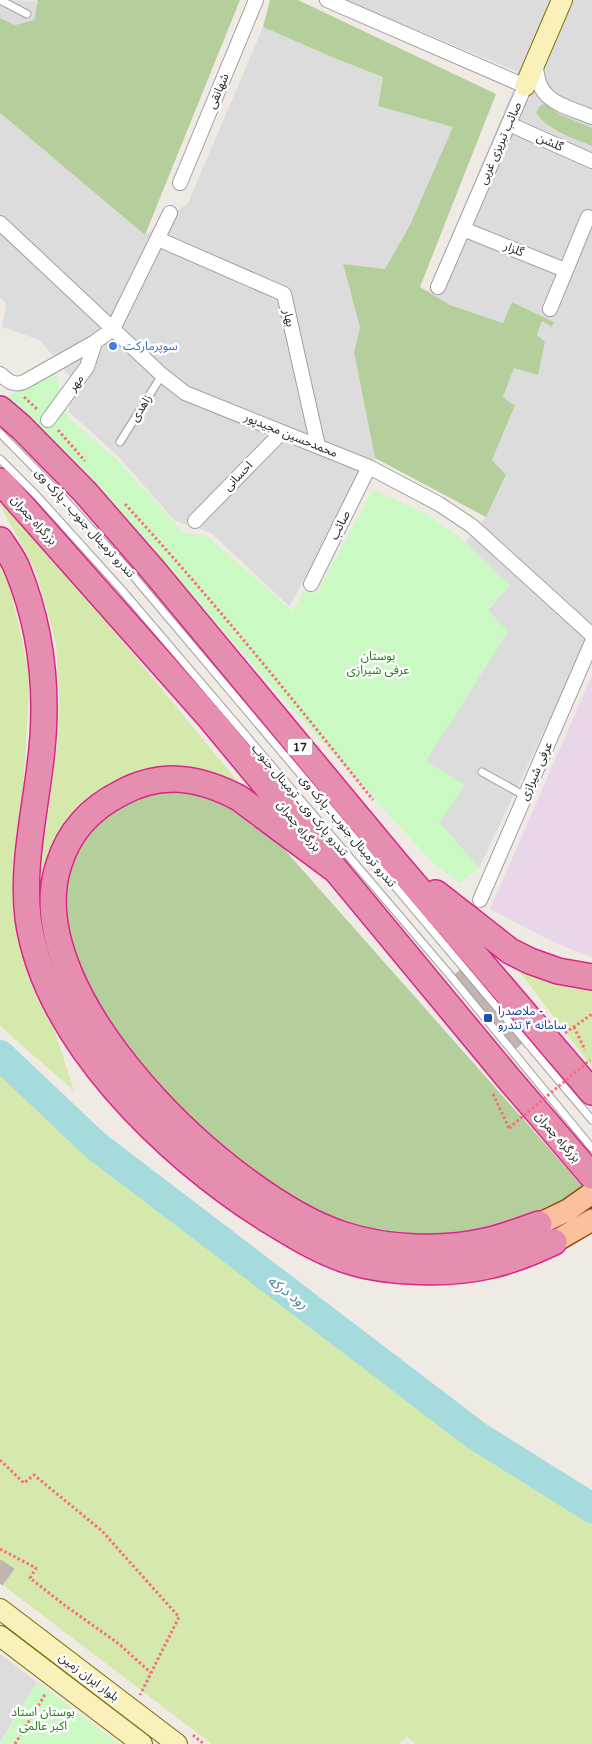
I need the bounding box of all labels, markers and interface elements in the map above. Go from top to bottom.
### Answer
street label: شهانقی [204,71,232,111]
street label: صائب تبریزی غربی [476,99,525,187]
street label: گلشن [535,130,566,154]
street label: گلزار [501,238,527,260]
street label: بهار [280,307,298,328]
place label: سوپرمارکت [123,339,178,354]
marker: سوپرمارکت [107,340,119,352]
street label: مهر [65,372,87,395]
street label: زاهدی [127,392,155,424]
street label: محمدحسین مجیدپور [241,410,340,461]
street label: احسانی [221,458,256,494]
street label: تندرو ترمینال جنوب ـ پارک وی [31,466,138,582]
street label: بزرگراه چمران [7,492,60,548]
street label: صائب [327,508,353,542]
park label: بوستان عرفی شیرازی [347,649,409,677]
road number: 17 [288,739,312,756]
street label: عرفی شیرازی [517,740,555,802]
street label: تندرو پارک وی ـ ترمینال جنوب [248,741,351,860]
street label: تندرو ترمینال جنوب ـ پارک وی [296,772,399,891]
street label: بزرگراه چمران [273,798,324,855]
place label: ملاصدرا - سامانه ۴ تندرو [498,1004,567,1032]
marker: ملاصدرا - سامانه ۴ تندرو [482,1012,494,1024]
street label: بزرگراه چمران [532,1109,584,1166]
water label: رود درکه [264,1272,311,1313]
street label: بلوار ایران زمین [56,1650,122,1704]
park label: بوستان استاد اکبر عالمی [11,1705,75,1733]

